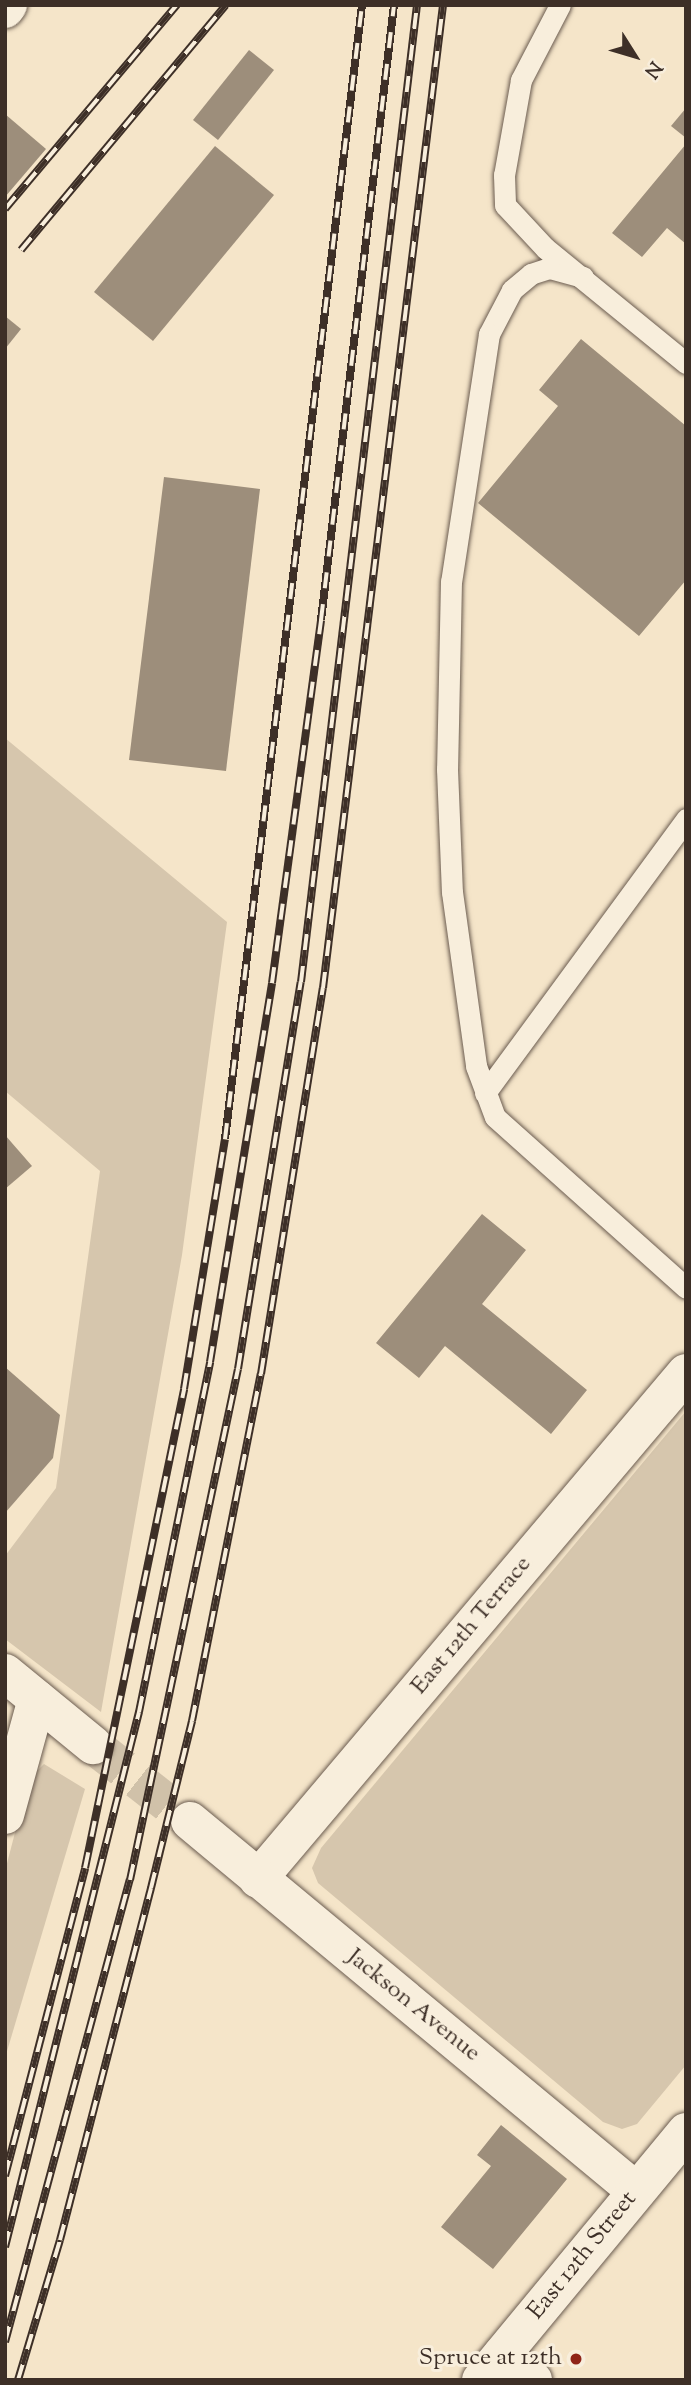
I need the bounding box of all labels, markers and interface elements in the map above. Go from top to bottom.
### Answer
north arrow [600,21,670,91]
text: N [637,55,668,83]
street label: East 12th Terrace [406,1551,538,1701]
street label: Jackson Avenue [340,1943,486,2069]
street label: East 12th Street [522,2186,644,2326]
place label: Spruce at 12th [419,2345,562,2373]
marker: Spruce at 12th [568,2351,584,2367]

